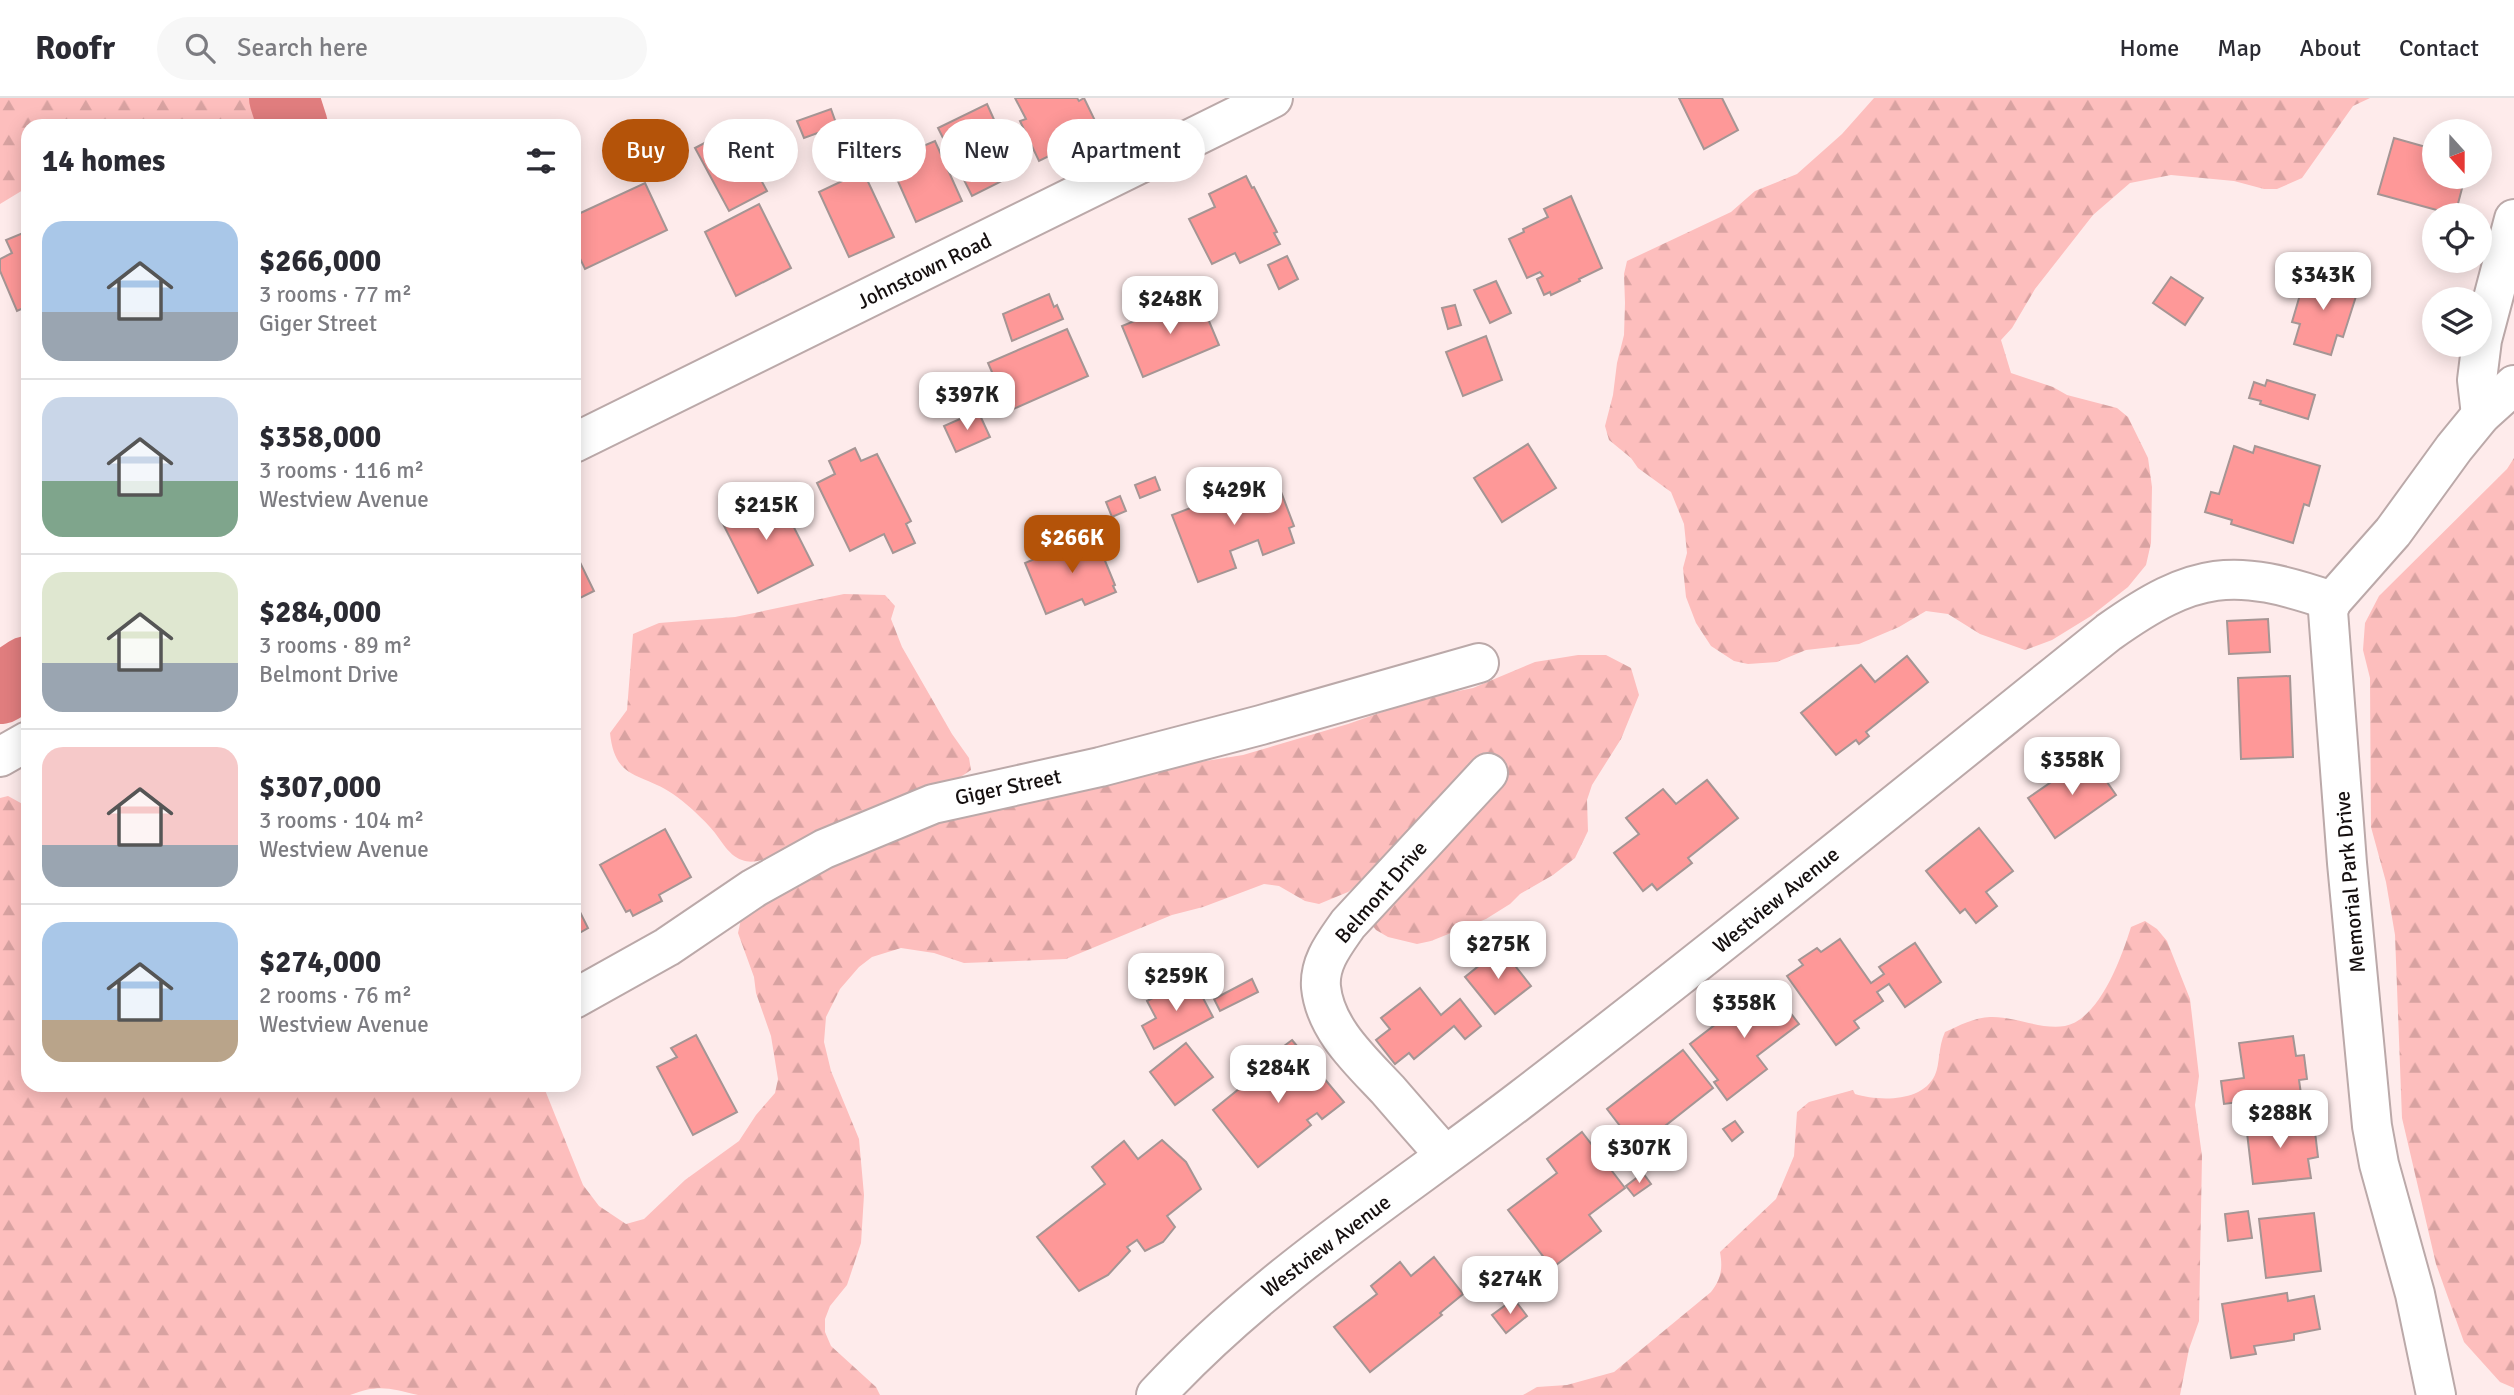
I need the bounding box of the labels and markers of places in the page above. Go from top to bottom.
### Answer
pin: $343K [2274,252,2372,312]
pin: $248K [1121,276,1219,336]
pin: $397K [918,372,1016,432]
pin: $429K [1185,468,1283,527]
pin: $215K [717,482,815,542]
pin: $266K [1023,516,1121,575]
pin: $358K [2023,738,2121,797]
pin: $275K [1449,922,1547,981]
pin: $259K [1127,954,1225,1013]
pin: $358K [1695,981,1793,1040]
pin: $284K [1229,1046,1327,1105]
pin: $288K [2231,1090,2329,1150]
pin: $307K [1590,1126,1688,1185]
pin: $274K [1461,1256,1559,1316]

